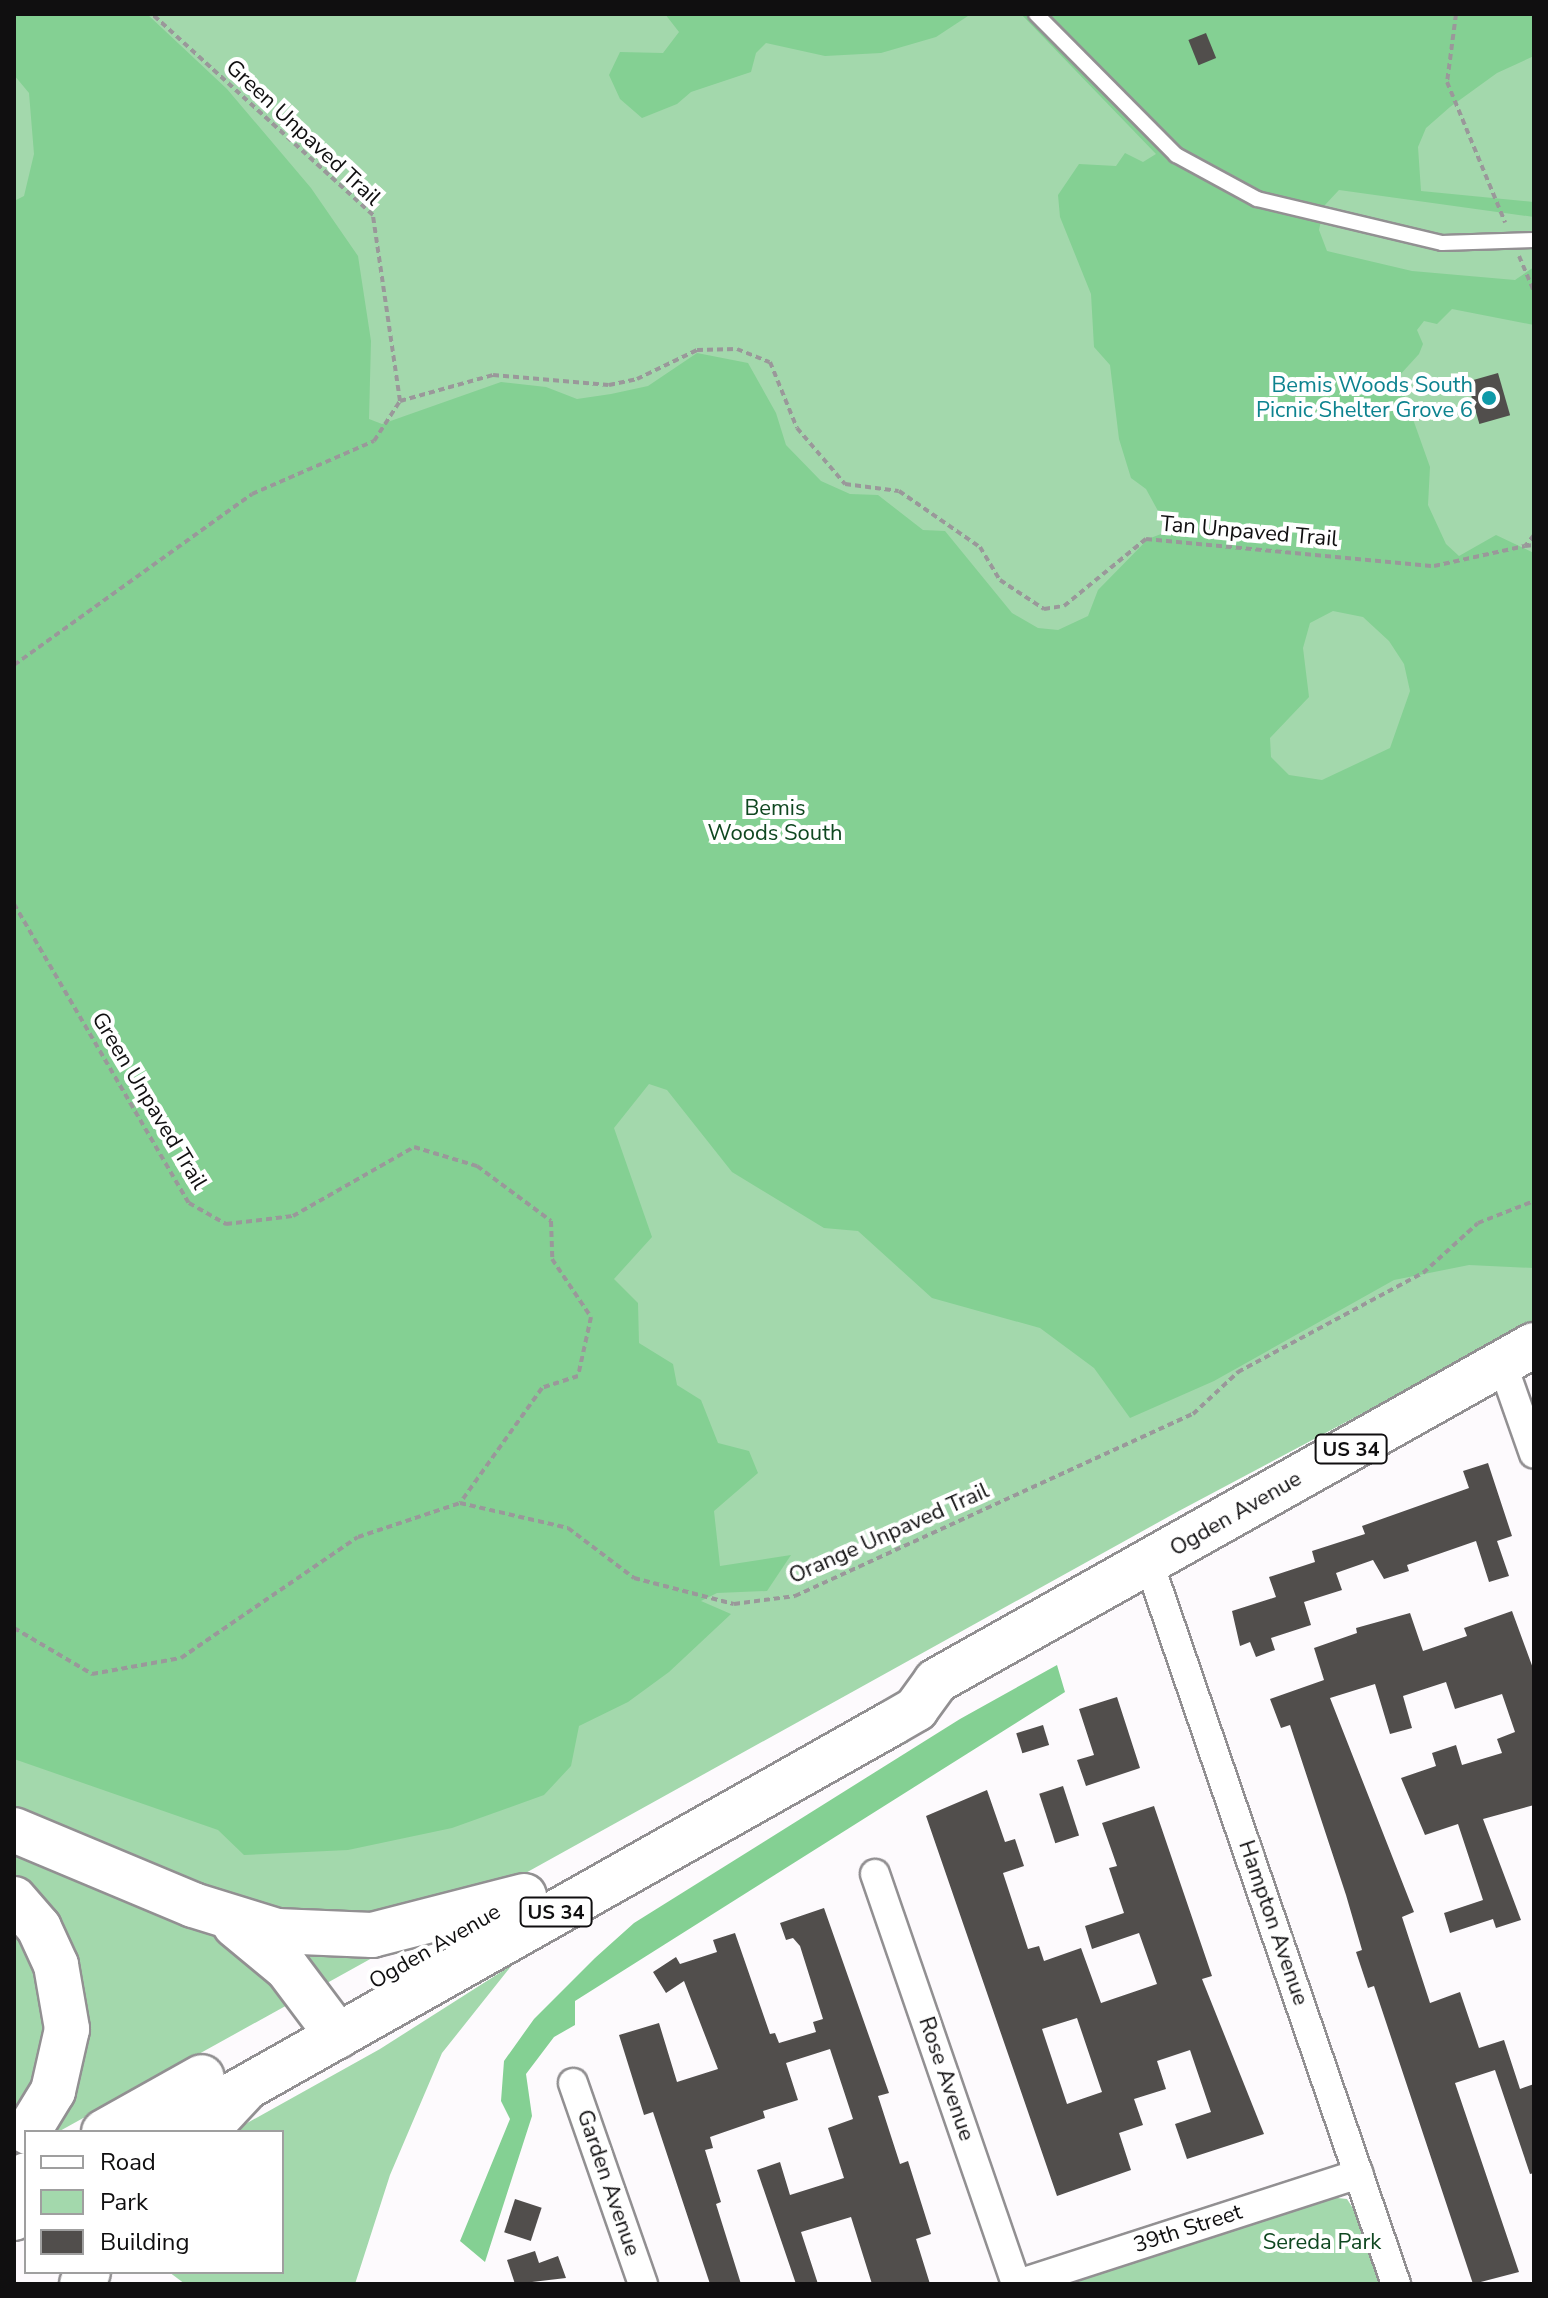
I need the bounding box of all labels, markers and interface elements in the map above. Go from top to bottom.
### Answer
street label: Green Unpaved Trail [220,54,386,212]
place label: Bemis Woods South Picnic Shelter Grove 6 [1256,372,1473,424]
marker: Bemis Woods South Picnic Shelter Grove 6 [1480,389,1498,407]
street label: Tan Unpaved Trail [1159,511,1339,553]
park label: Bemis Woods South [708,795,842,846]
street label: Green Unpaved Trail [86,1008,212,1194]
road number: US 34 [1313,1433,1389,1465]
street label: Ogden Avenue [1166,1466,1306,1562]
street label: Orange Unpaved Trail [785,1478,993,1590]
street label: Hampton Avenue [1232,1837,1314,2009]
road number: US 34 [518,1896,594,1928]
street label: Ogden Avenue [365,1899,505,1995]
street label: Rose Avenue [912,2013,980,2145]
street label: Garden Avenue [571,2106,645,2260]
legend [24,2130,284,2274]
text: Road [100,2146,156,2178]
text: Park [100,2186,148,2218]
street label: 39th Street [1131,2199,1245,2259]
text: Building [100,2226,190,2258]
park label: Sereda Park [1263,2230,1381,2256]

